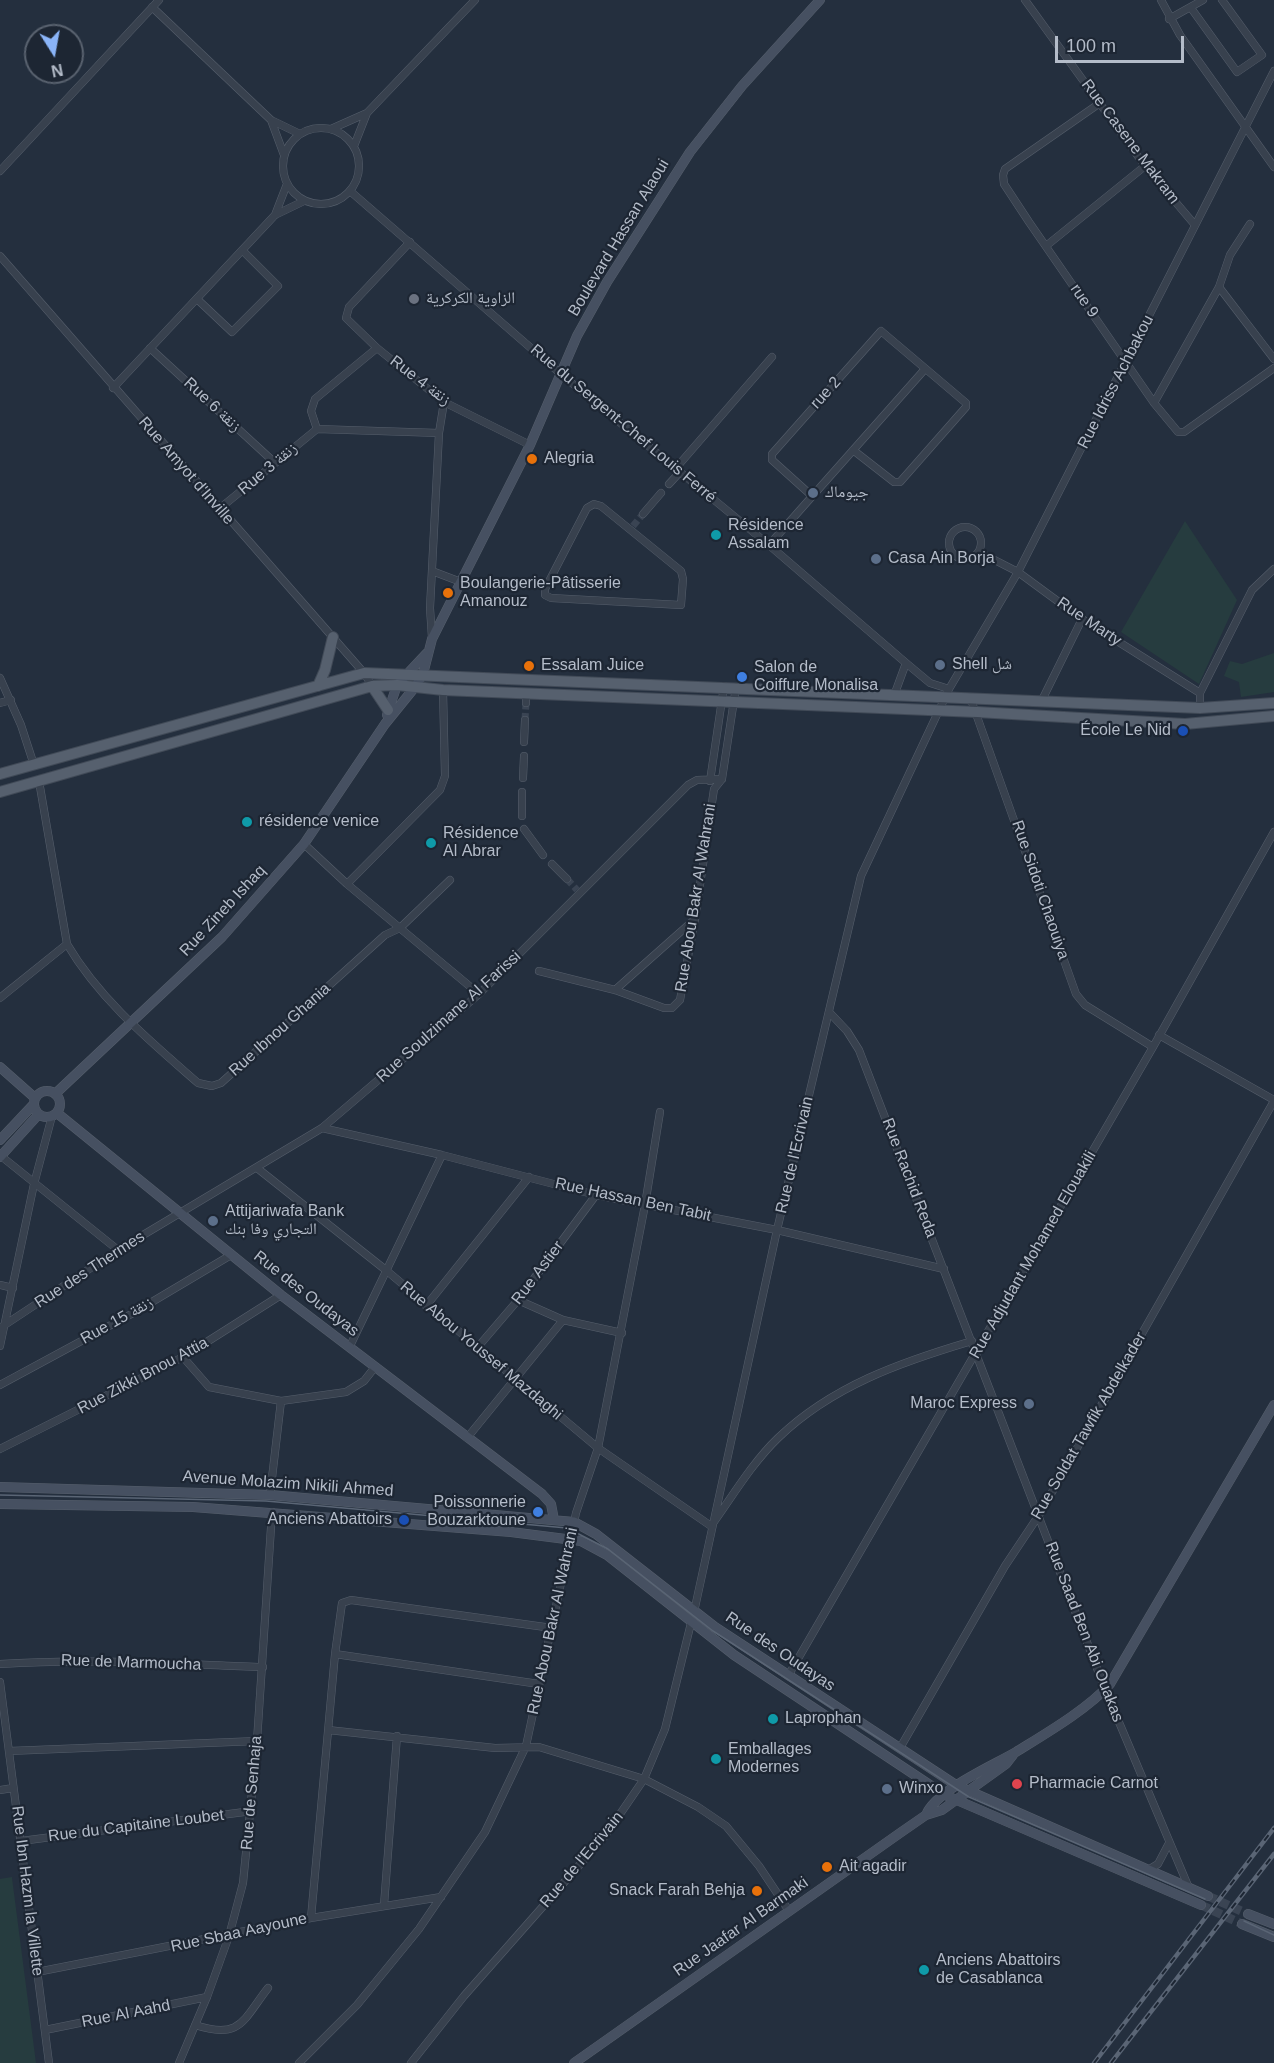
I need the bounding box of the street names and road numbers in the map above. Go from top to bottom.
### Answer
street label: Rue Casene Makram [1077,76,1183,208]
street label: Boulevard Hassan Alaoui [565,156,673,320]
street label: rue 9 [1066,281,1102,321]
street label: Rue Idriss Achbakou [1074,312,1158,452]
street label: Rue du Sergent-Chef Louis Ferré [526,341,720,507]
street label: Rue 4 زنقة [386,352,454,410]
street label: rue 2 [807,373,845,413]
street label: Rue 6 زنقة [179,374,245,436]
street label: Rue Amyot d'Inville [134,413,238,529]
street label: Rue 3 زنقة [235,439,301,499]
street label: Rue Marty [1053,593,1125,651]
street label: Rue Abou Bakr Al Wahrani [672,802,720,994]
street label: Rue Sidoti Chaouiya [1007,818,1073,962]
street label: Rue Zineb Ishaq [176,862,270,960]
street label: Rue Soulzimane Al Farissi [373,947,525,1087]
street label: Rue Ibnou Ghania [225,979,335,1081]
street label: Rue de l'Ecrivain [772,1095,818,1215]
street label: Rue Rachid Reda [877,1116,941,1240]
street label: Rue Adjudant Mohamed Elouakili [966,1148,1100,1362]
street label: Rue Hassan Ben Tabit [553,1174,713,1226]
street label: Rue des Thermes [31,1227,149,1313]
street label: Rue Astier [508,1237,568,1309]
street label: Rue des Oudayas [250,1247,362,1341]
street label: Rue Abou Youssef Mazdaghi [396,1278,566,1424]
street label: Rue 15 زنقة [77,1293,157,1349]
street label: Rue Soldat Tawfik Abdelkader [1027,1329,1151,1523]
street label: Rue Zikki Bnou Attia [75,1333,211,1419]
street label: Avenue Molazim Nikili Ahmed [182,1467,394,1501]
street label: Rue Abou Bakr Al Wahrani [524,1526,582,1716]
street label: Rue Saad Ben Abi Ouakas [1041,1539,1127,1725]
street label: Rue des Oudayas [722,1608,838,1696]
street label: Rue de Marmoucha [60,1651,202,1675]
street label: Rue de Senhaja [237,1735,267,1851]
street label: Rue Ibn Hazm la Villette [7,1805,47,1977]
street label: Rue du Capitaine Loubet [47,1806,225,1846]
street label: Rue de l'Ecrivain [536,1808,628,1912]
street label: Rue Jaafar Al Barmaki [670,1873,812,1981]
street label: Rue Sbaa Aayoune [169,1909,309,1957]
street label: Rue Al Aahd [80,1996,172,2032]

